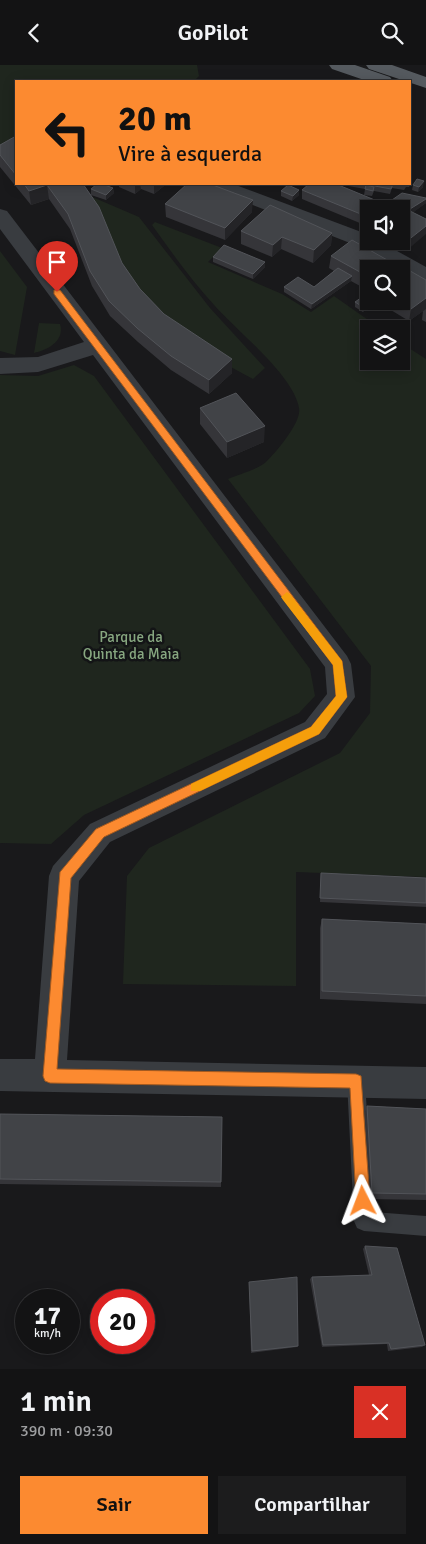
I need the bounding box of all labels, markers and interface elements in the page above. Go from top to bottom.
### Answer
icon: back [20,19,48,47]
text: GoPilot [178,19,248,46]
icon: search [378,19,406,47]
text: 20 m [118,97,192,140]
icon: left [35,100,100,165]
text: Vire à esquerda [118,140,262,167]
map controls [360,200,410,370]
button: sound [360,200,410,250]
pin [36,241,78,292]
icon: arrive [43,248,71,276]
button: search [360,260,410,310]
button: layers [360,320,410,370]
park label: Parque da Quinta da Maia [83,628,179,663]
position arrow [336,1174,388,1226]
speed limit sign: 20 [90,1289,155,1354]
text: 17 [34,1300,61,1331]
text: km/h [34,1326,61,1341]
text: 1 min [20,1383,92,1420]
button: close [354,1386,406,1438]
text: 390 m · 09:30 [20,1421,113,1441]
button: Sair [20,1476,208,1534]
button: Compartilhar [218,1476,406,1534]

